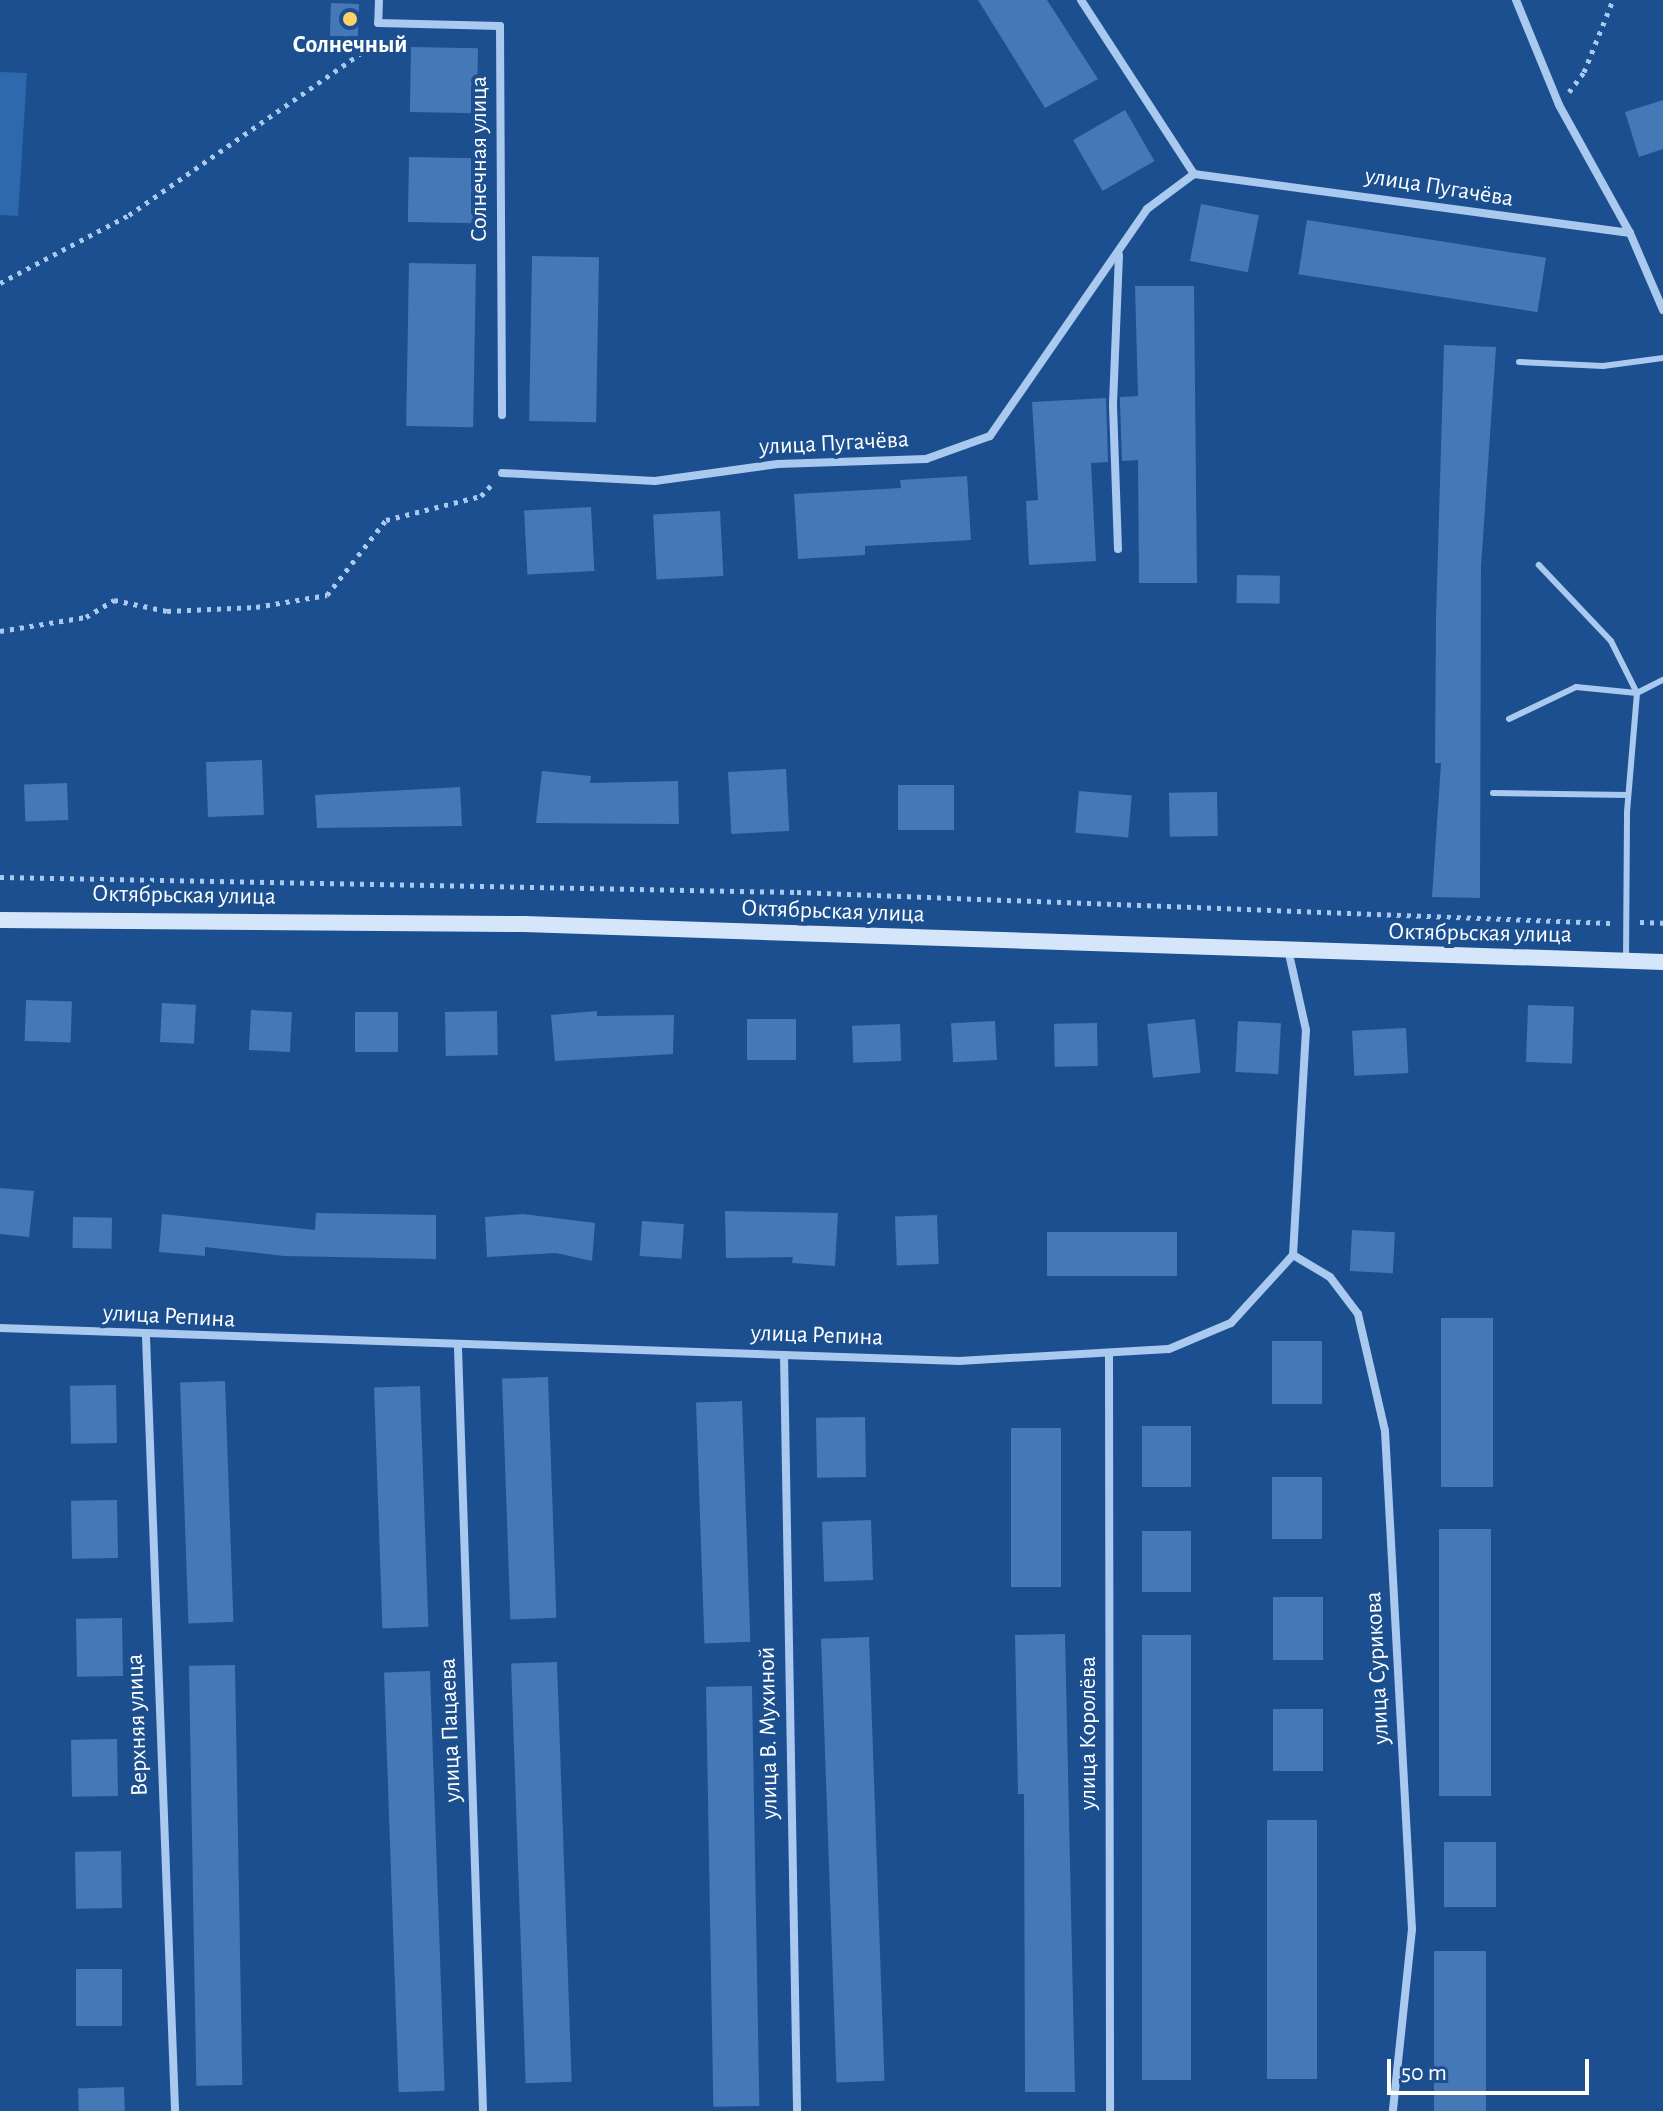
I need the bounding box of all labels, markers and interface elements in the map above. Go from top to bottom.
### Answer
marker: Солнечный [341,10,359,28]
place label: Солнечный [293,32,407,60]
street label: Солнечная улица [466,76,494,242]
street label: улица Пугачёва [1363,162,1515,214]
street label: улица Пугачёва [758,426,910,462]
street label: Октябрьская улица [92,880,276,912]
street label: Октябрьская улица [741,894,925,930]
street label: Октябрьская улица [1388,918,1572,950]
street label: улица Репина [102,1299,236,1335]
street label: улица Репина [750,1319,884,1353]
street label: улица Сурикова [1360,1591,1396,1745]
street label: улица В. Мухиной [753,1646,785,1820]
street label: Верхняя улица [121,1653,155,1797]
street label: улица Королёва [1075,1656,1103,1810]
street label: улица Пацаева [434,1657,468,1803]
scale bar [1391,2043,1593,2093]
text: 50 m [1401,2061,1447,2085]

